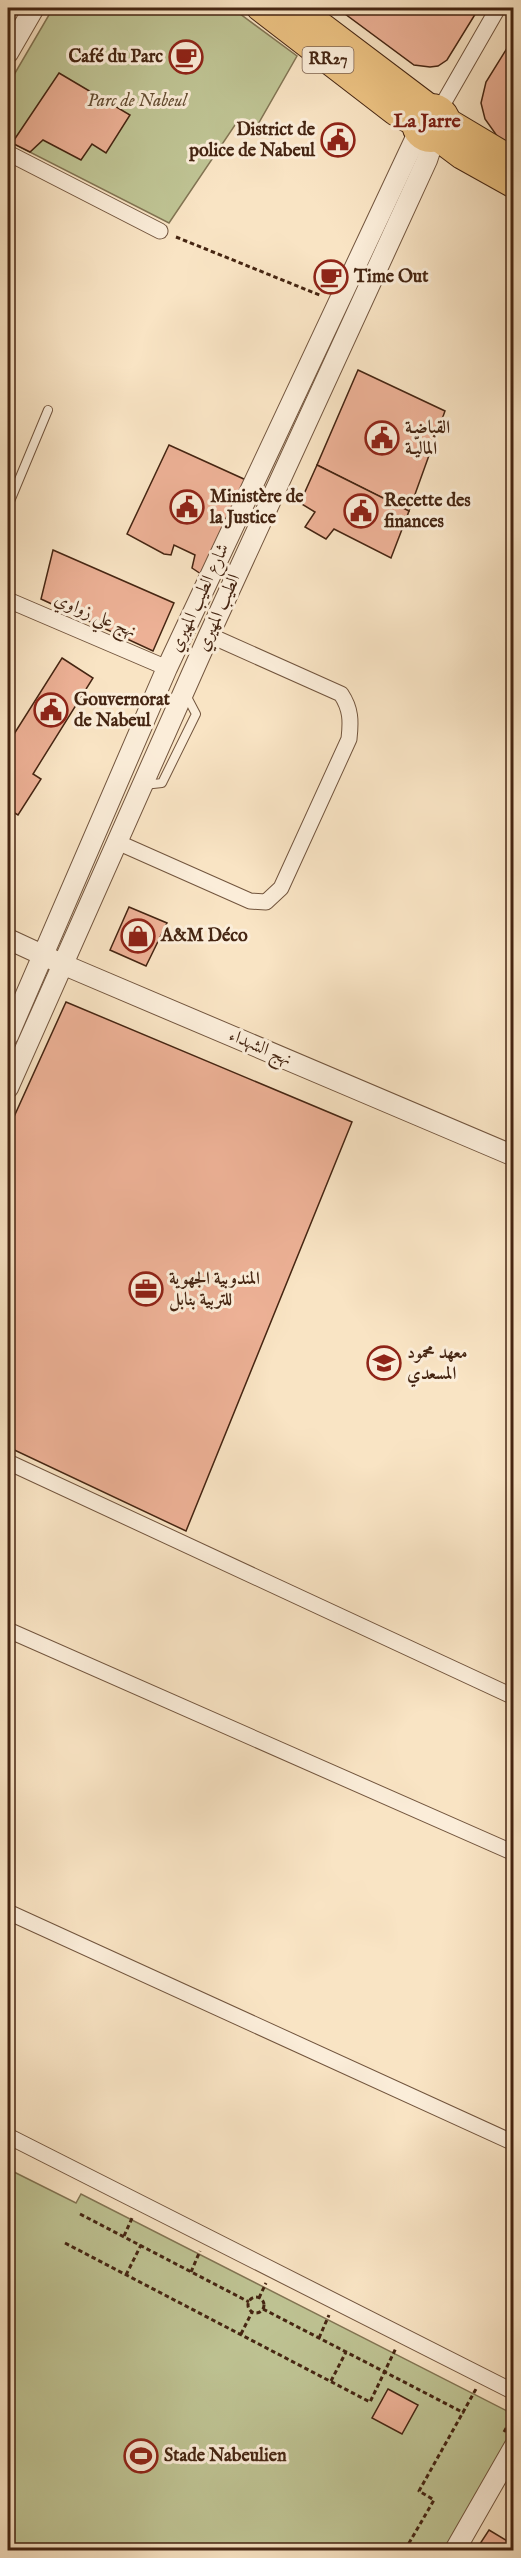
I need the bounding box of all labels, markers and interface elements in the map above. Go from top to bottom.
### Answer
cafe icon: Café du Parc [168,39,204,75]
place label: Café du Parc [68,46,163,69]
road number: RR27 [302,47,354,73]
park label: Parc de Nabeul [87,90,188,113]
district label: La Jarre [393,109,462,134]
place label: District de police de Nabeul [188,119,316,163]
public building icon: District de police de Nabeul [320,122,356,158]
cafe icon: Time Out [313,259,349,295]
place label: Time Out [353,266,429,289]
place label: القباضـة الماليّـة [405,417,450,461]
public building icon: القباضـة الماليّـة [364,420,400,456]
place label: Ministère de la Justice [209,486,304,530]
public building icon: Ministère de la Justice [169,489,205,525]
place label: Recette des finances [384,490,471,534]
public building icon: Recette des finances [343,493,379,529]
street label: شارع الطيب المهيري [165,540,235,656]
street label: الطيب المهيري [192,571,246,655]
street label: نهج علي زواوي [49,588,140,647]
place label: Gouvernorat de Nabeul [74,689,171,733]
public building icon: Gouvernorat de Nabeul [33,692,69,728]
shop icon: A&M Déco [120,918,156,954]
place label: A&M Déco [160,925,248,948]
street label: نهج الشهداء [224,1024,295,1074]
place label: المندوبية الجهوية للتربية بنابل [169,1268,260,1312]
office icon: المندوبية الجهوية للتربية بنابل [128,1271,164,1307]
place label: معهد محمود المسعدي [407,1342,467,1388]
school or university icon: معهد محمود المسعدي [366,1345,402,1381]
sports icon: Stade Nabeulien [123,2438,159,2474]
place label: Stade Nabeulien [164,2445,287,2468]

